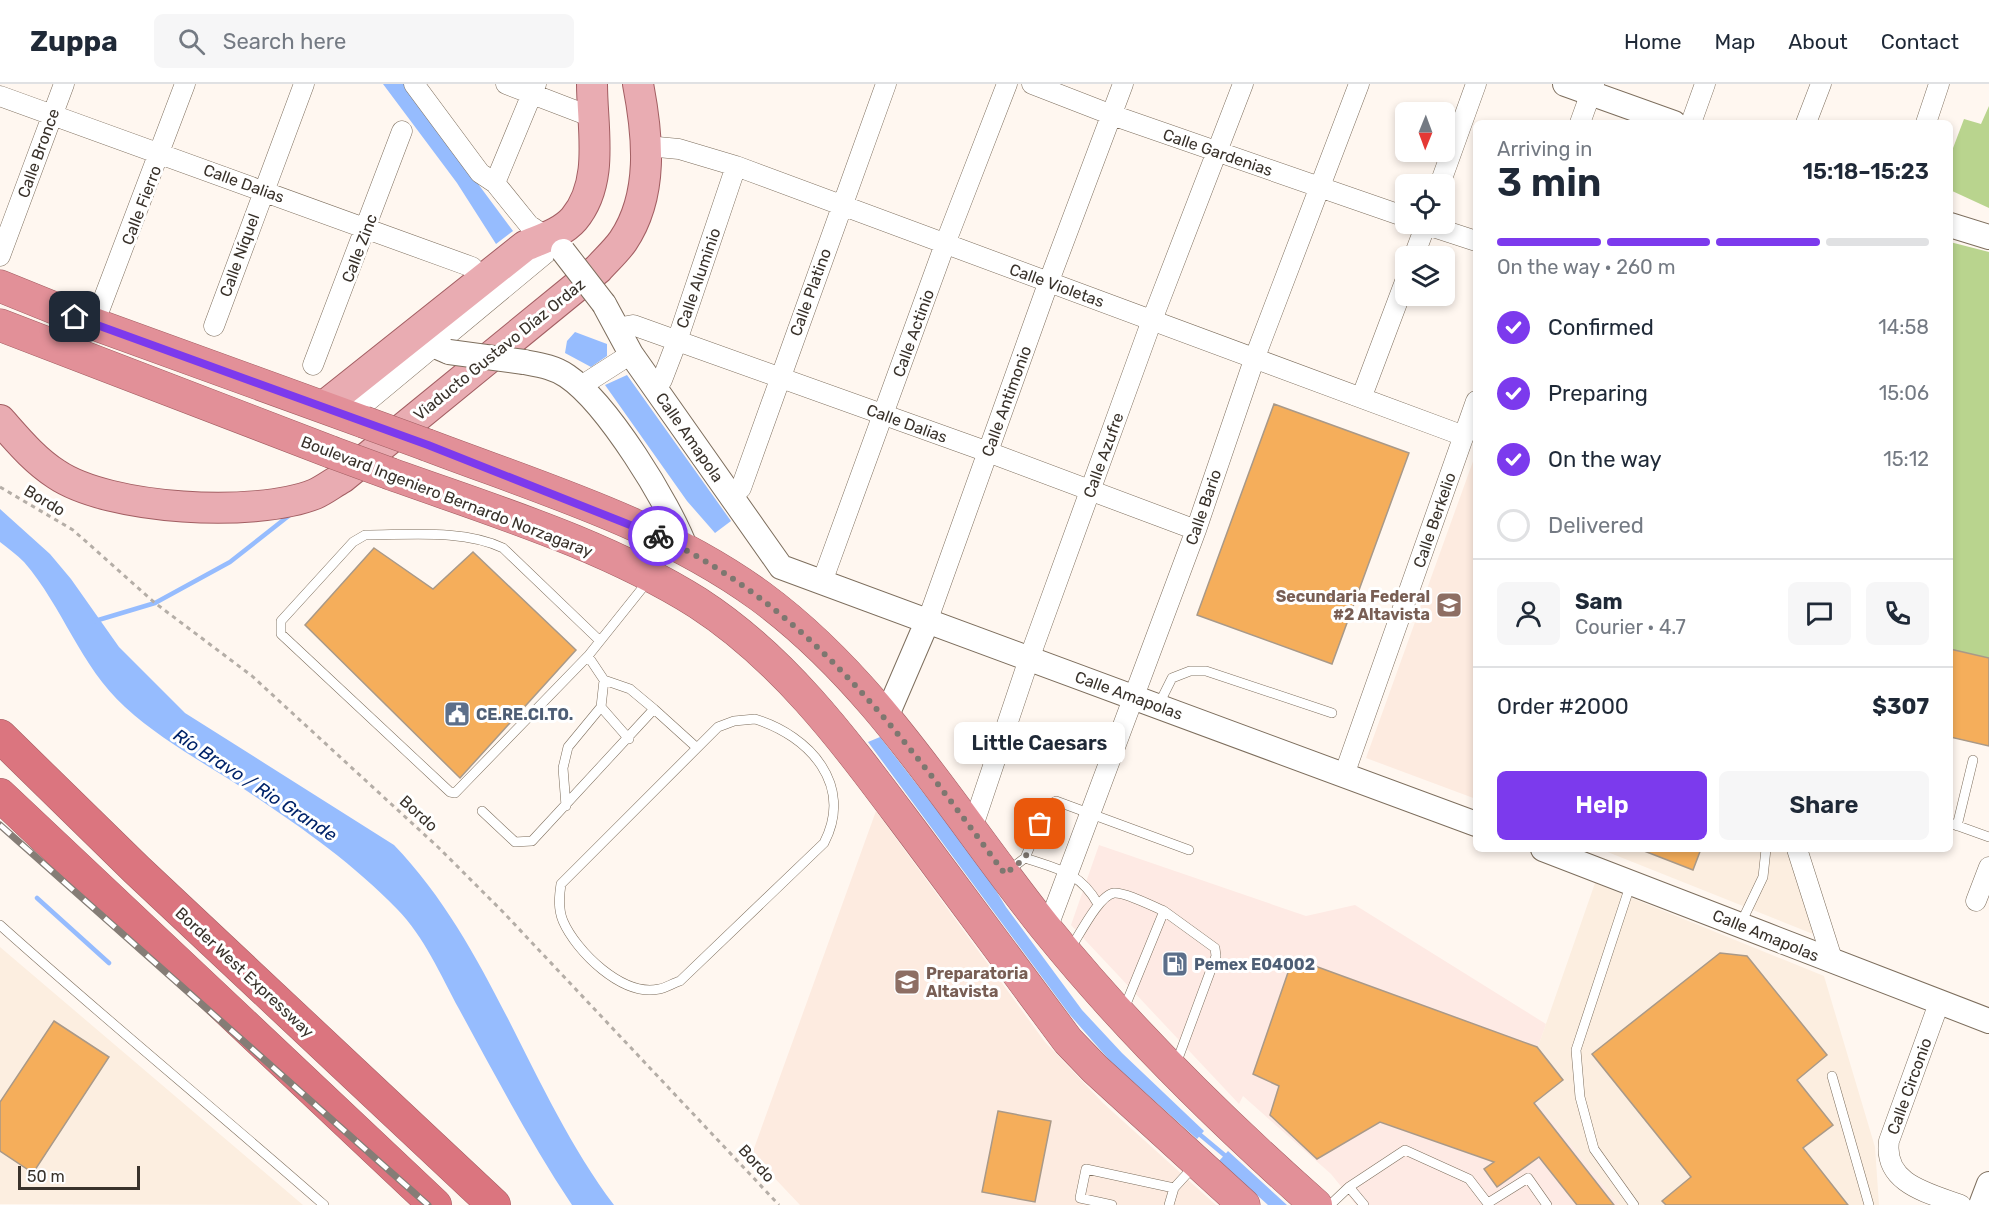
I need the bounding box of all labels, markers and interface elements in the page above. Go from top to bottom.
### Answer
search box [154,14,574,68]
text: Zuppa [30,25,118,58]
icon: search [175,25,208,58]
text: Search here [223,28,346,55]
text: Home [1624,29,1681,54]
text: Map [1714,29,1755,54]
text: About [1788,29,1848,54]
text: Contact [1881,29,1959,54]
north arrow [1395,102,1455,162]
map controls [1395,102,1455,306]
street label: Calle Bronce [14,106,63,200]
street label: Calle Gardenias [1160,125,1275,180]
text: Arriving in [1497,137,1592,161]
text: 15:18–15:23 [1802,158,1929,185]
street label: Calle Dalias [201,160,287,207]
text: 3 min [1497,160,1602,206]
street label: Calle Fierro [118,163,165,248]
button: locate [1395,174,1455,234]
street label: Calle Níquel [216,211,263,299]
street label: Calle Zinc [338,211,381,285]
street label: Calle Aluminio [672,226,725,331]
street label: Calle Platino [786,246,835,339]
button: layers [1395,246,1455,306]
text: On the way · 260 m [1497,255,1675,279]
street label: Calle Violetas [1007,260,1107,311]
street label: Viaducto Gustavo Díaz Ordaz [410,274,589,424]
street label: Calle Actinio [889,287,938,380]
pin [49,291,100,342]
icon: home [58,300,91,333]
icon: check [1497,311,1530,344]
text: Confirmed [1548,314,1654,341]
text: 14:58 [1878,315,1929,339]
street label: Calle Antimonio [978,343,1035,459]
icon: check [1497,377,1530,410]
text: Preparing [1548,380,1648,407]
text: 15:06 [1879,381,1929,405]
street label: Calle Amapola [652,389,727,486]
street label: Calle Dalias [864,400,950,447]
street label: Calle Azufre [1079,410,1128,500]
street label: Boulevard Ingeniero Bernardo Norzagaray [298,432,596,561]
icon: check [1497,443,1530,476]
text: On the way [1548,446,1662,473]
text: 15:12 [1883,447,1929,471]
street label: Calle Bario [1182,467,1225,548]
street label: Calle Berkelio [1409,470,1460,570]
street label: Bordo [21,481,69,520]
courier [628,506,688,566]
text: Delivered [1548,512,1644,539]
icon: bike [642,520,675,553]
button: person [1497,582,1560,645]
button: chat [1788,582,1851,645]
button: phone [1866,582,1929,645]
place label: Secundaria Federal #2 Altavista [1276,587,1430,624]
text: Sam [1575,588,1623,615]
school or university icon: Secundaria Federal #2 Altavista [1434,590,1464,620]
text: Courier · 4.7 [1575,615,1686,639]
street label: Calle Amapolas [1072,667,1185,724]
text: Order #2000 [1497,693,1629,720]
text: $307 [1872,693,1929,720]
public building icon: CE.RE.CI.TO. [442,699,472,729]
place label: CE.RE.CI.TO. [476,705,573,724]
callout: Little Caesars [954,722,1126,764]
water label: Río Bravo / Rio Grande [169,724,341,846]
text: Little Caesars [972,731,1107,755]
button: Help [1497,771,1707,840]
button: Share [1719,771,1929,840]
street label: Bordo [396,791,442,835]
pin [1014,798,1065,849]
icon: bag [1023,807,1056,840]
street label: Border West Expressway [172,903,318,1042]
street label: Calle Amapolas [1710,905,1822,965]
fuel station icon: Pemex E04002 [1160,949,1190,979]
place label: Pemex E04002 [1194,955,1315,974]
place label: Preparatoria Altavista [926,964,1028,1001]
school or university icon: Preparatoria Altavista [892,967,922,997]
street label: Calle Circonio [1883,1035,1936,1137]
street label: Bordo [735,1141,779,1186]
scale bar [18,1163,140,1190]
text: 50 m [27,1167,65,1186]

